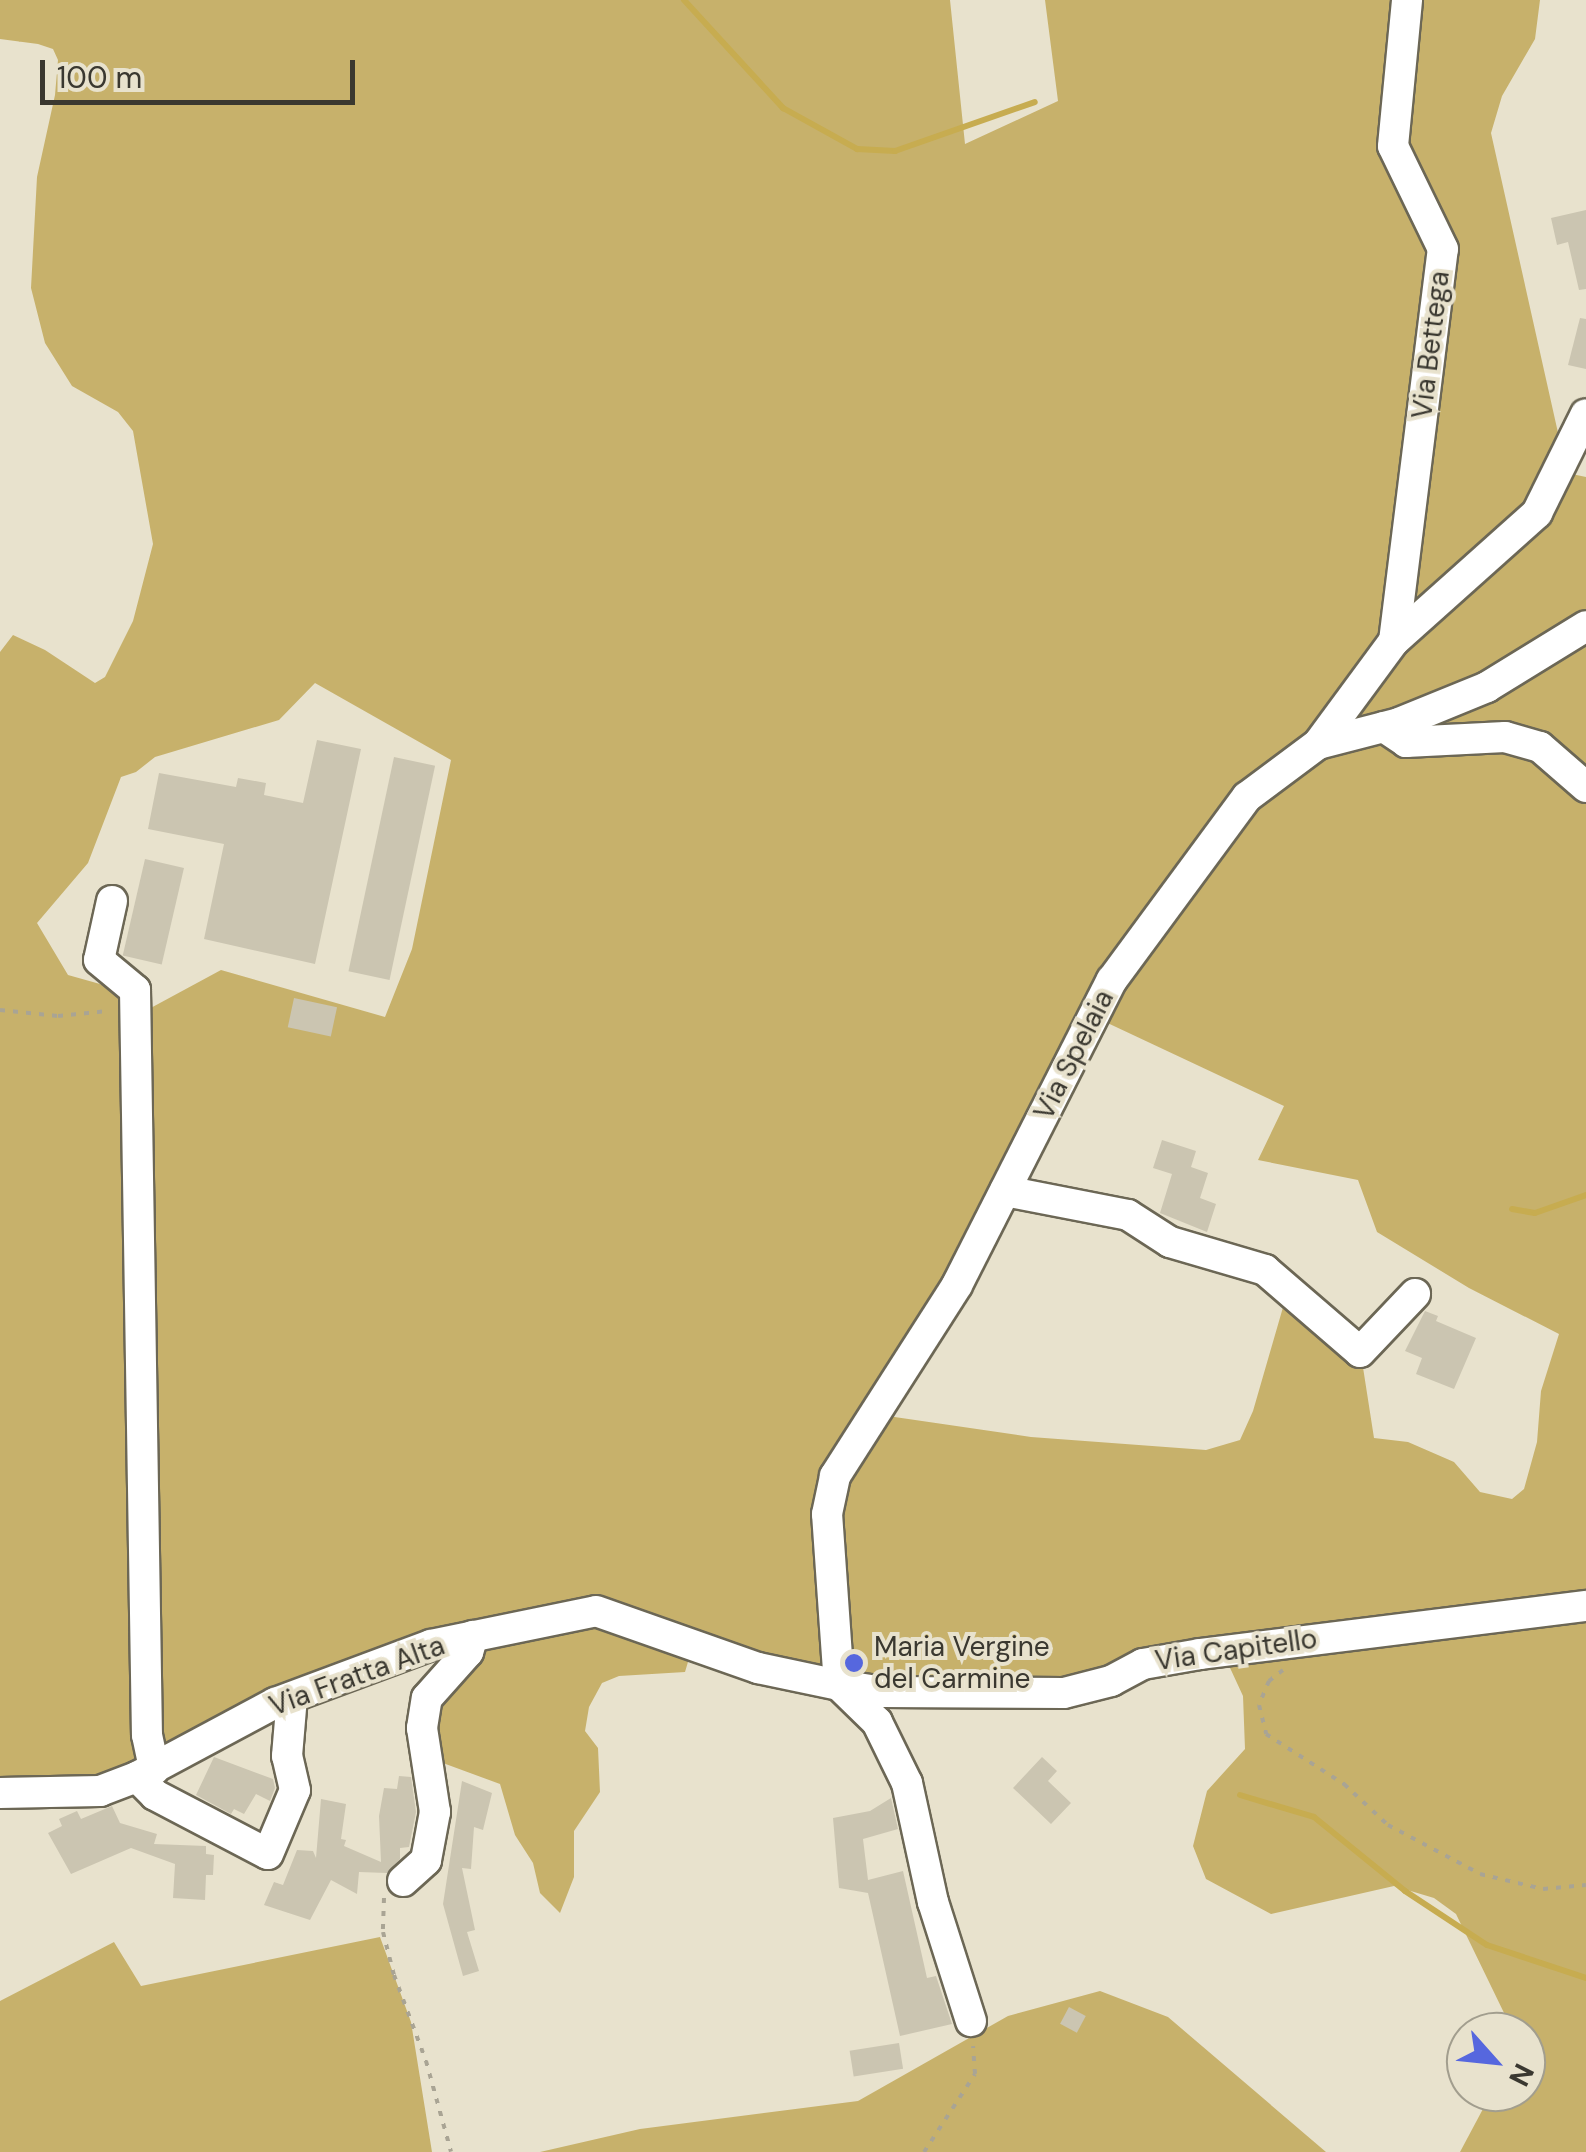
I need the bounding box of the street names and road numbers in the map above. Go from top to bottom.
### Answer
street label: Via Bettega [1405,269,1457,421]
street label: Via Spelaia [1027,984,1121,1126]
street label: Via Capitello [1153,1622,1319,1678]
street label: Via Fratta Alta [265,1629,449,1723]

